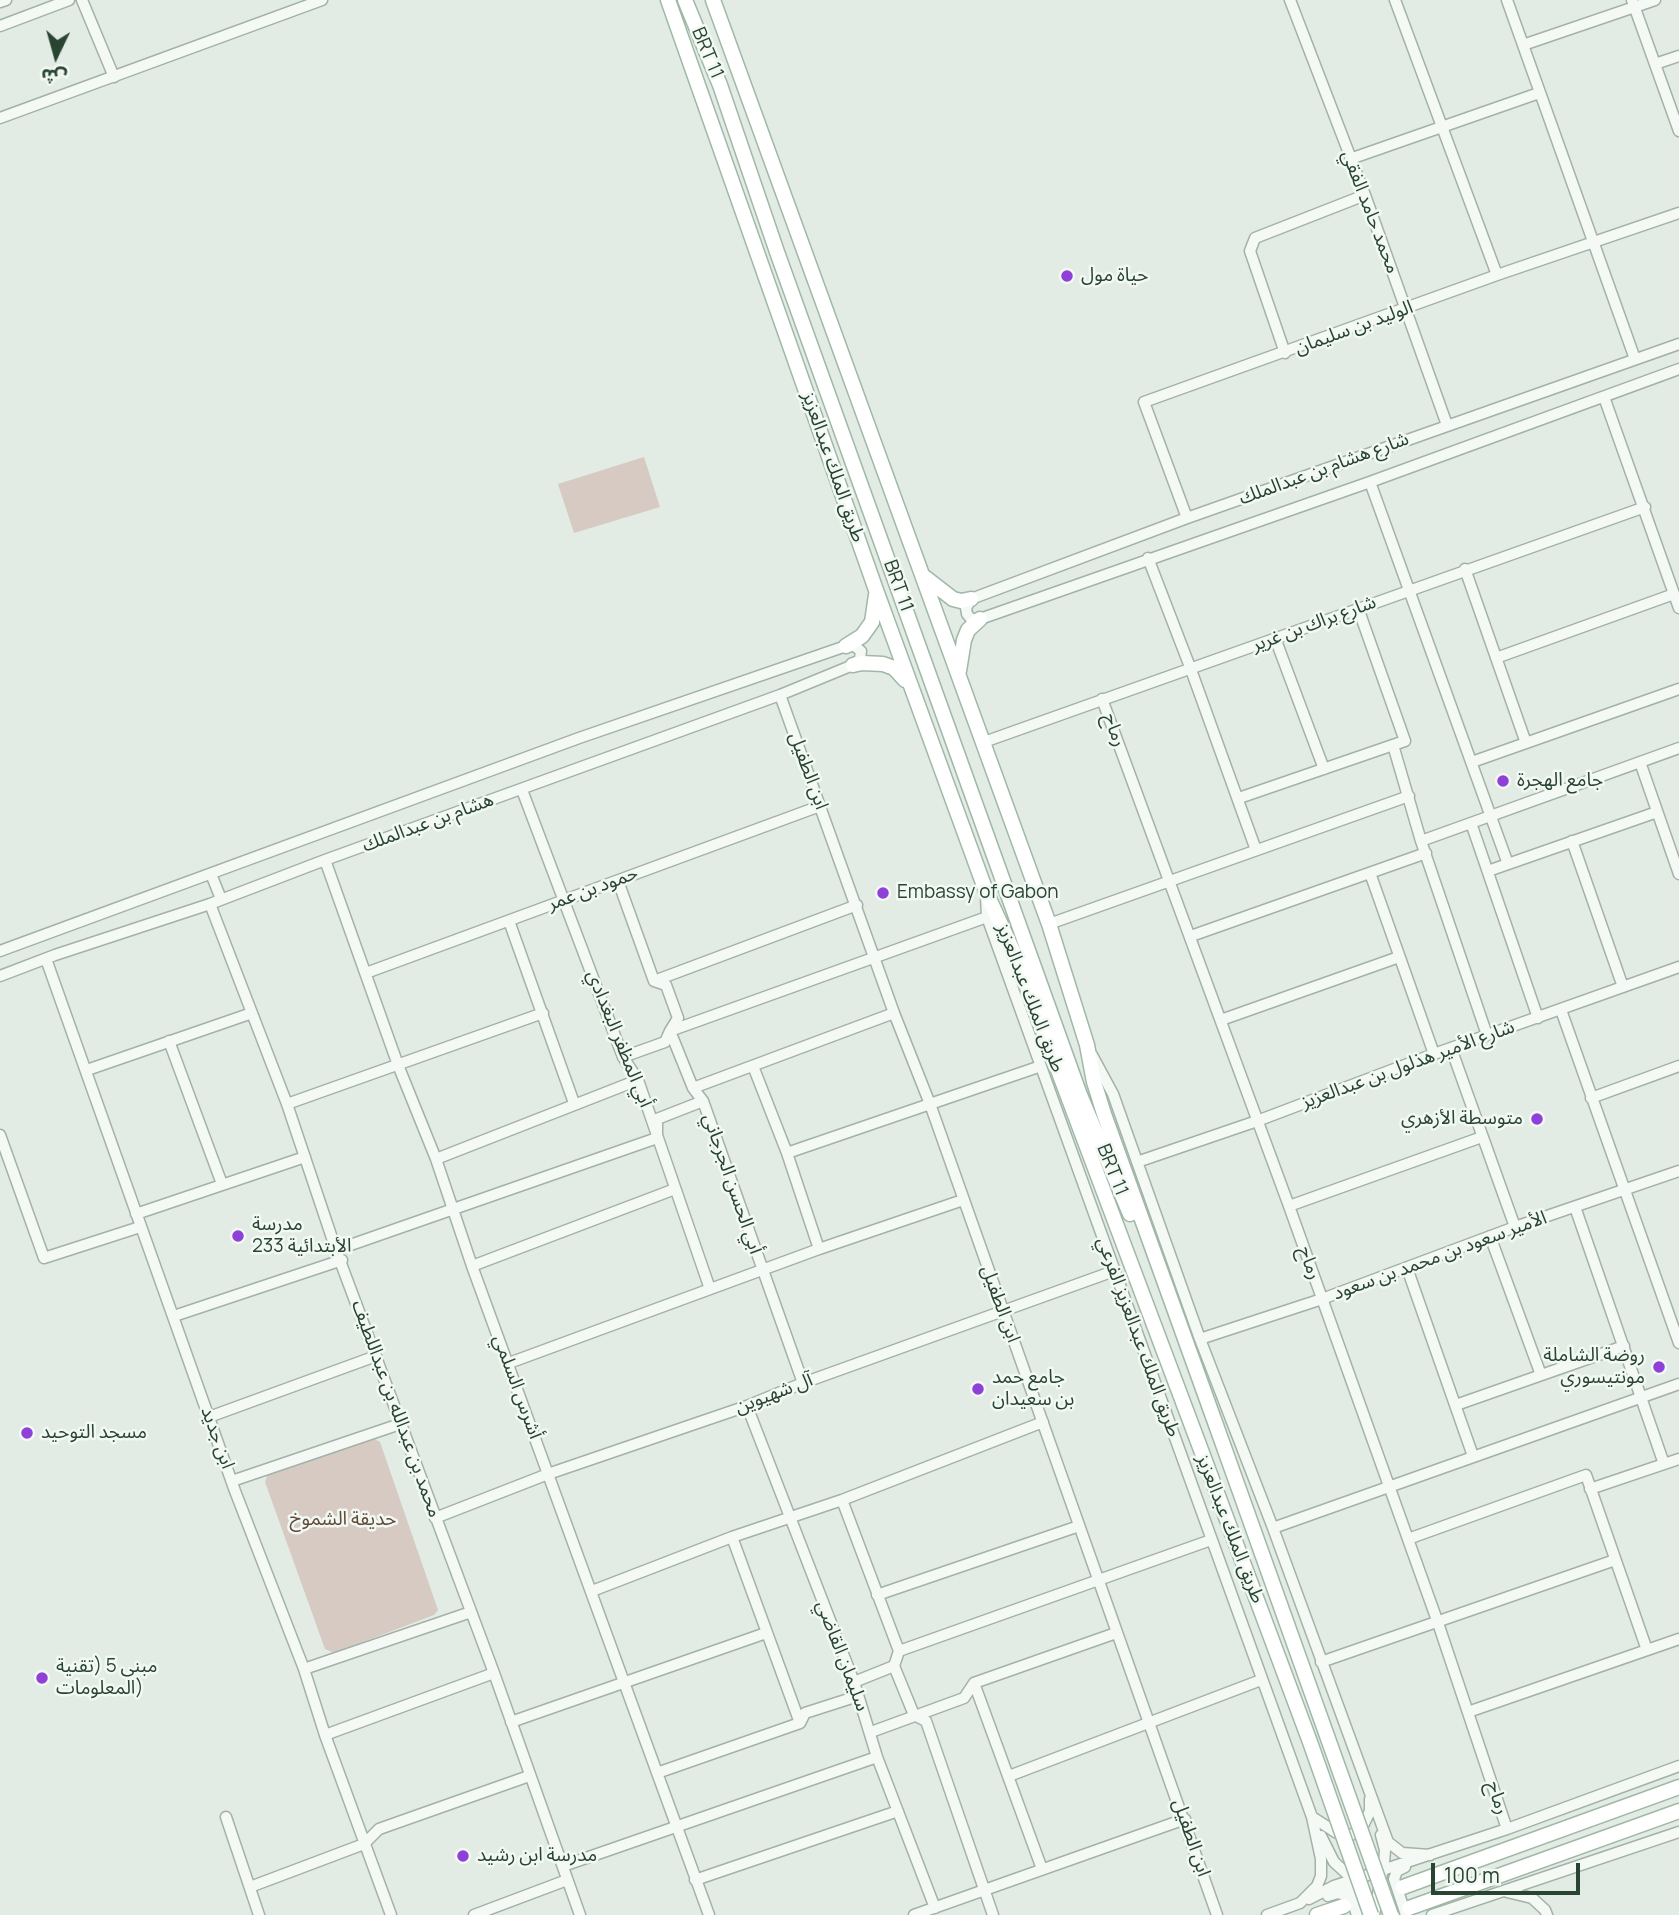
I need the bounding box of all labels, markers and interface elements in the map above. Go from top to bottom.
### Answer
north arrow [21,21,91,91]
street label: BRT 11 [686,24,728,82]
text: ش [40,63,68,91]
street label: محمد حامد الفقي [1336,147,1404,277]
place label: حياة مول [1081,265,1148,287]
marker: حياة مول [1059,268,1075,284]
street label: الوليد بن سليمان [1292,296,1416,360]
street label: طريق الملك عبدالعزيز [797,389,869,545]
street label: شارع هشام بن عبدالملك [1236,428,1412,510]
street label: BRT 11 [878,557,918,615]
street label: شارع براك بن غرير [1249,591,1379,657]
street label: رماح [1097,710,1131,750]
street label: ابن الطفيل [784,729,832,813]
place label: جامع الهجرة [1517,770,1603,792]
marker: جامع الهجرة [1495,773,1511,789]
street label: هشام بن عبدالملك [359,789,497,857]
street label: حمود بن عمر [545,862,641,916]
place label: Embassy of Gabon [897,882,1059,904]
marker: Embassy of Gabon [875,885,891,901]
street label: طريق الملك عبدالعزيز [991,920,1069,1076]
street label: أبي المظفر البغدادي [581,967,657,1111]
street label: شارع الأمير هذلول بن عبدالعزيز [1298,1016,1518,1114]
place label: متوسطة الأزهري [1401,1108,1523,1130]
street label: أبي الحسن الجرجاني [697,1111,767,1257]
marker: متوسطة الأزهري [1529,1111,1545,1127]
street label: BRT 11 [1091,1141,1133,1199]
street label: الأمير سعود بن محمد بن سعود [1330,1207,1550,1305]
place label: مدرسة الأبتدائية 233 [252,1214,351,1258]
marker: مدرسة الأبتدائية 233 [230,1228,246,1244]
street label: طريق الملك عبدالعزيز الفرعي [1091,1234,1185,1440]
street label: رماح [1292,1243,1326,1283]
street label: ابن الطفيل [976,1262,1024,1346]
street label: محمد بن عبدالله بن عبداللطيف [346,1297,446,1521]
street label: أشرس السلمي [488,1332,546,1442]
place label: روضة الشاملة مونتيسوري [1543,1345,1645,1389]
marker: روضة الشاملة مونتيسوري [1651,1359,1667,1375]
place label: جامع حمد بن سعيدان [992,1367,1074,1411]
street label: آل شهيوين [732,1369,816,1419]
marker: جامع حمد بن سعيدان [970,1381,986,1397]
street label: ابن جديد [195,1404,239,1472]
place label: مسجد التوحيد [41,1422,147,1444]
marker: مسجد التوحيد [19,1425,35,1441]
street label: طريق الملك عبدالعزيز [1191,1451,1269,1607]
park label: حديقة الشموخ [289,1509,397,1531]
street label: سليمان القاضي [810,1598,874,1714]
place label: مبنى 5 (تقنية المعلومات) [56,1656,158,1700]
marker: مبنى 5 (تقنية المعلومات) [34,1670,50,1686]
street label: رماح [1481,1778,1513,1818]
street label: ابن الطفيل [1167,1796,1215,1880]
place label: مدرسة ابن رشيد [477,1845,597,1867]
marker: مدرسة ابن رشيد [455,1848,471,1864]
scale bar [1434,1848,1583,1892]
text: 100 m [1444,1861,1500,1889]

